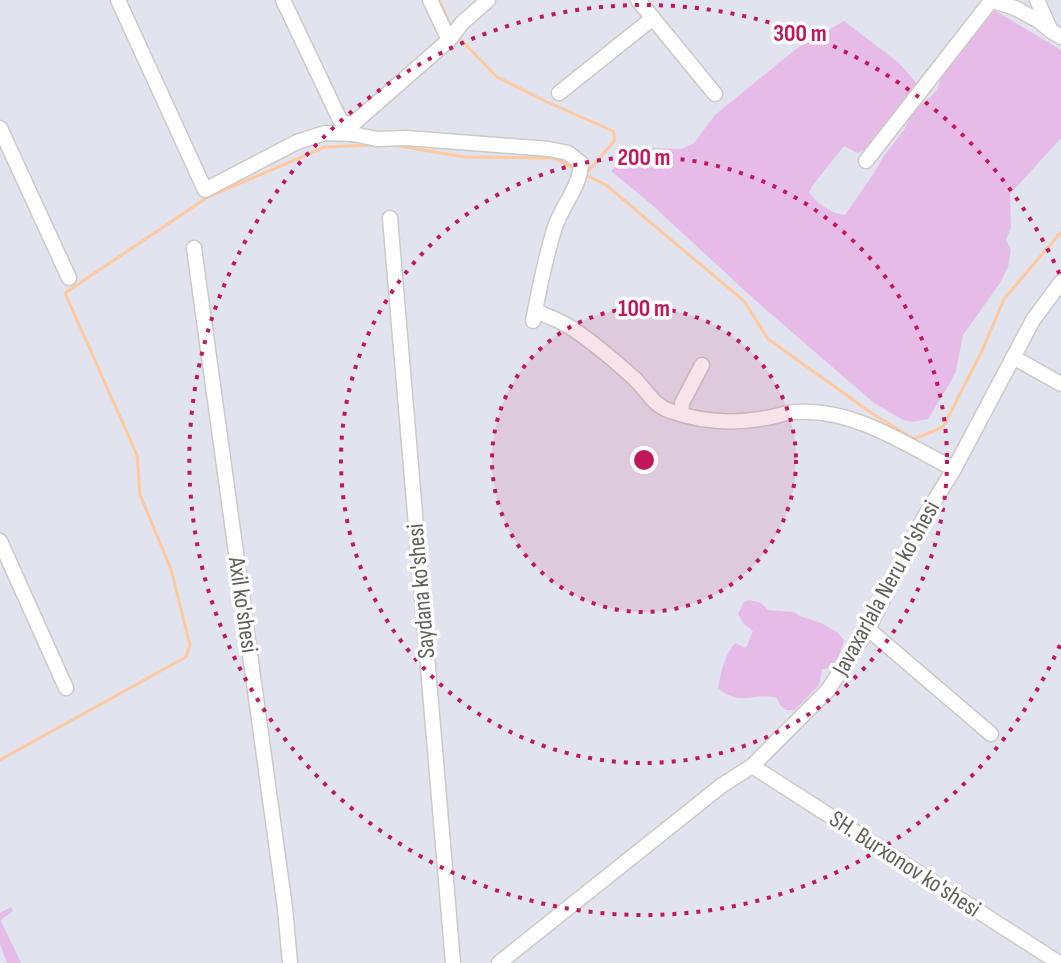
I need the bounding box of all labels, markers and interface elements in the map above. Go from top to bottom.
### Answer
text: 300 m [773,19,827,48]
text: 200 m [617,143,671,172]
text: 100 m [618,294,670,323]
centre of rings [630,446,658,474]
street label: Javaxarlala Neru ko'shesi [826,496,946,681]
street label: Saydana ko'shesi [401,522,441,660]
street label: Axil ko'shesi [222,554,264,655]
street label: SH. Burxonov ko'shesi [824,804,986,924]

